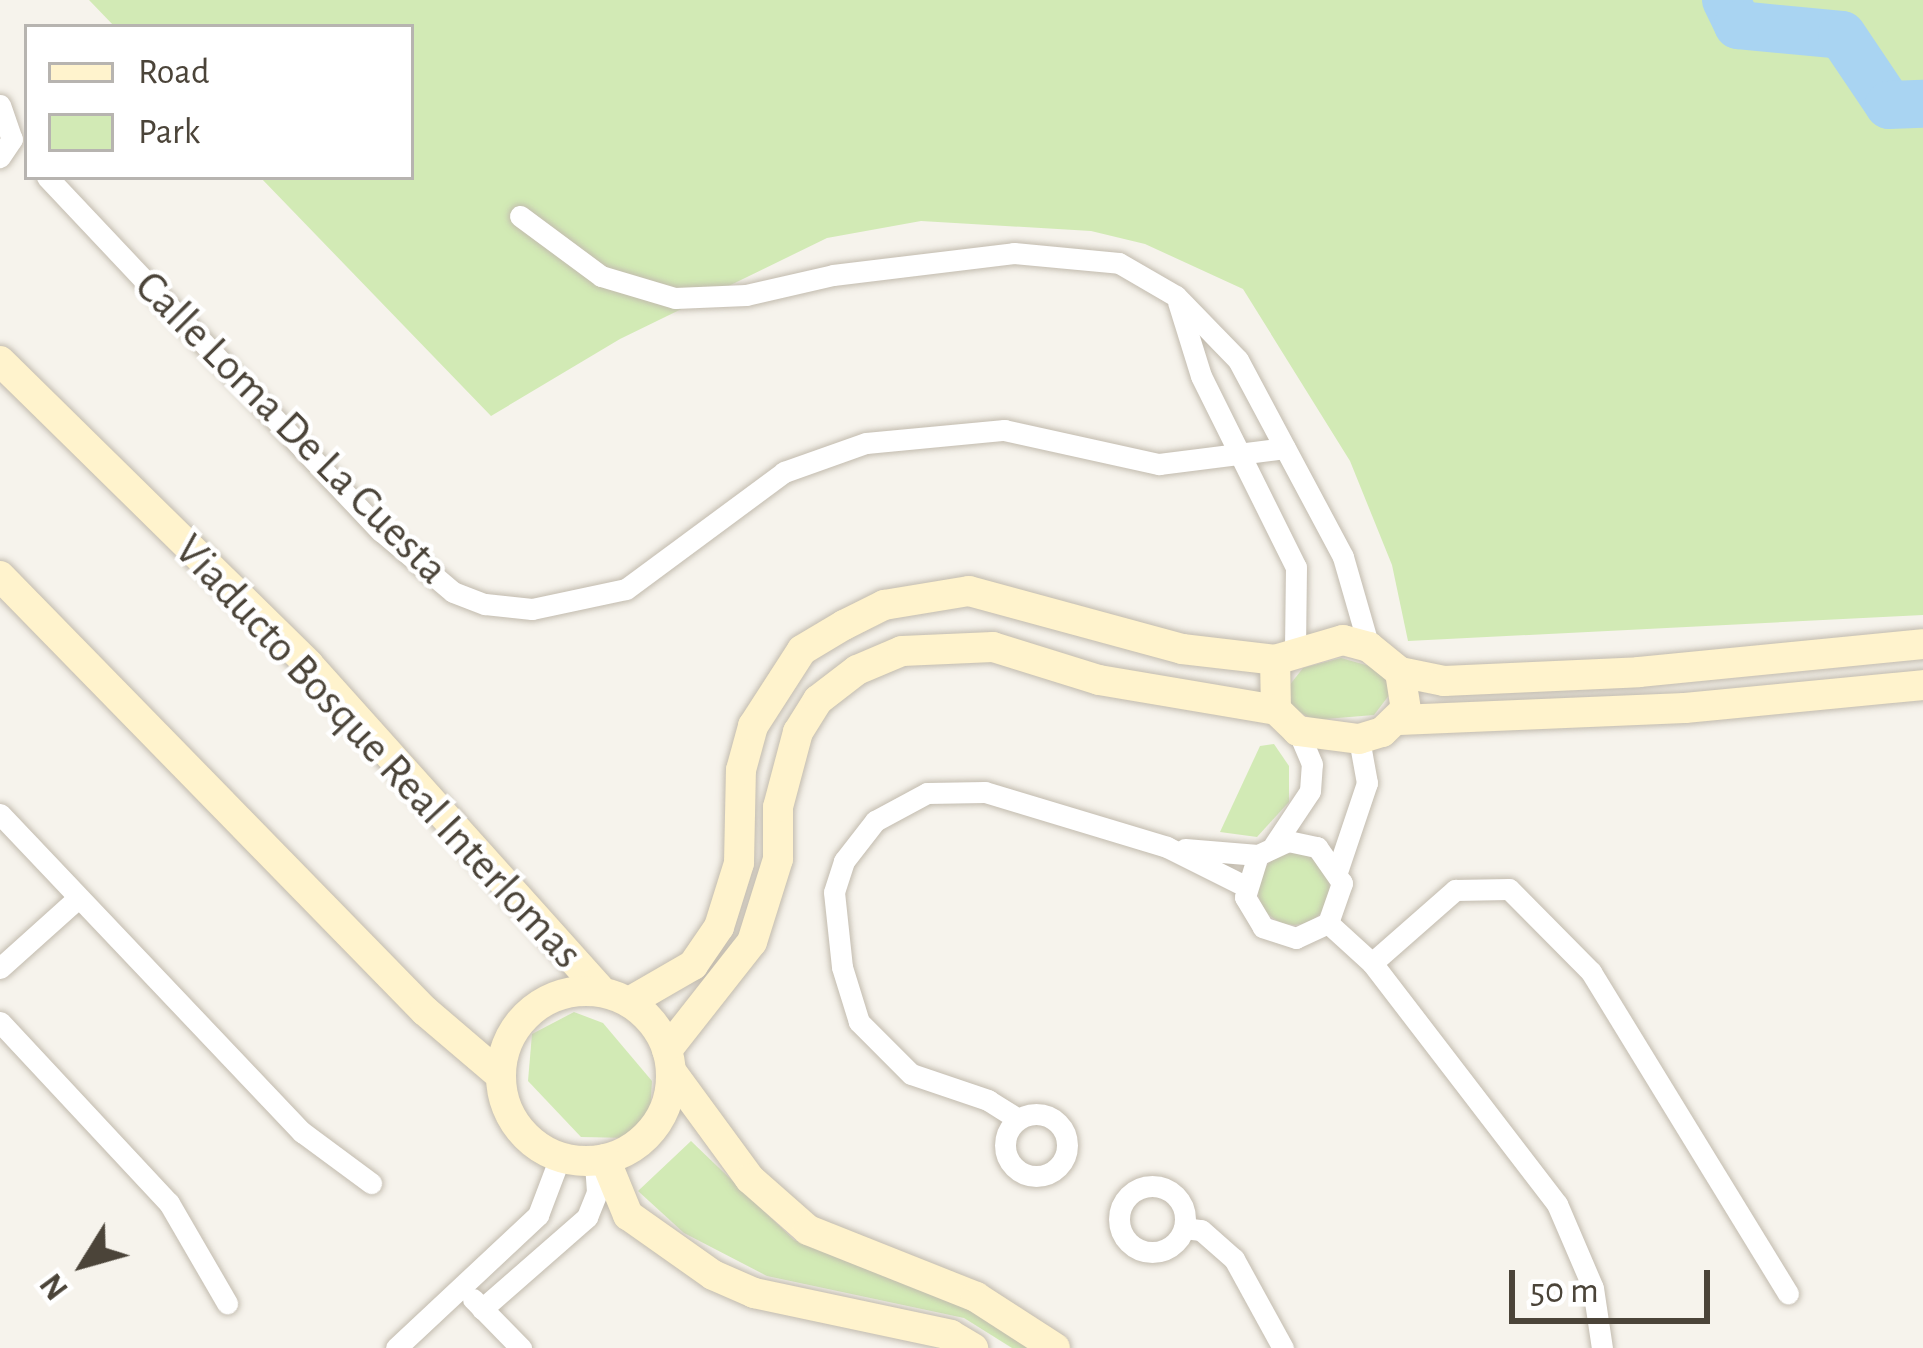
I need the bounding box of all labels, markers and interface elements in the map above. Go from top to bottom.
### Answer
legend [24,24,414,180]
text: Road [138,54,210,90]
text: Park [138,114,200,150]
street label: Calle Loma De La Cuesta [123,260,459,596]
street label: Viaducto Bosque Real Interlomas [163,524,593,980]
north arrow [24,1204,144,1324]
scale bar [1515,1246,1716,1320]
text: N [35,1267,75,1305]
text: 50 m [1530,1273,1599,1309]

